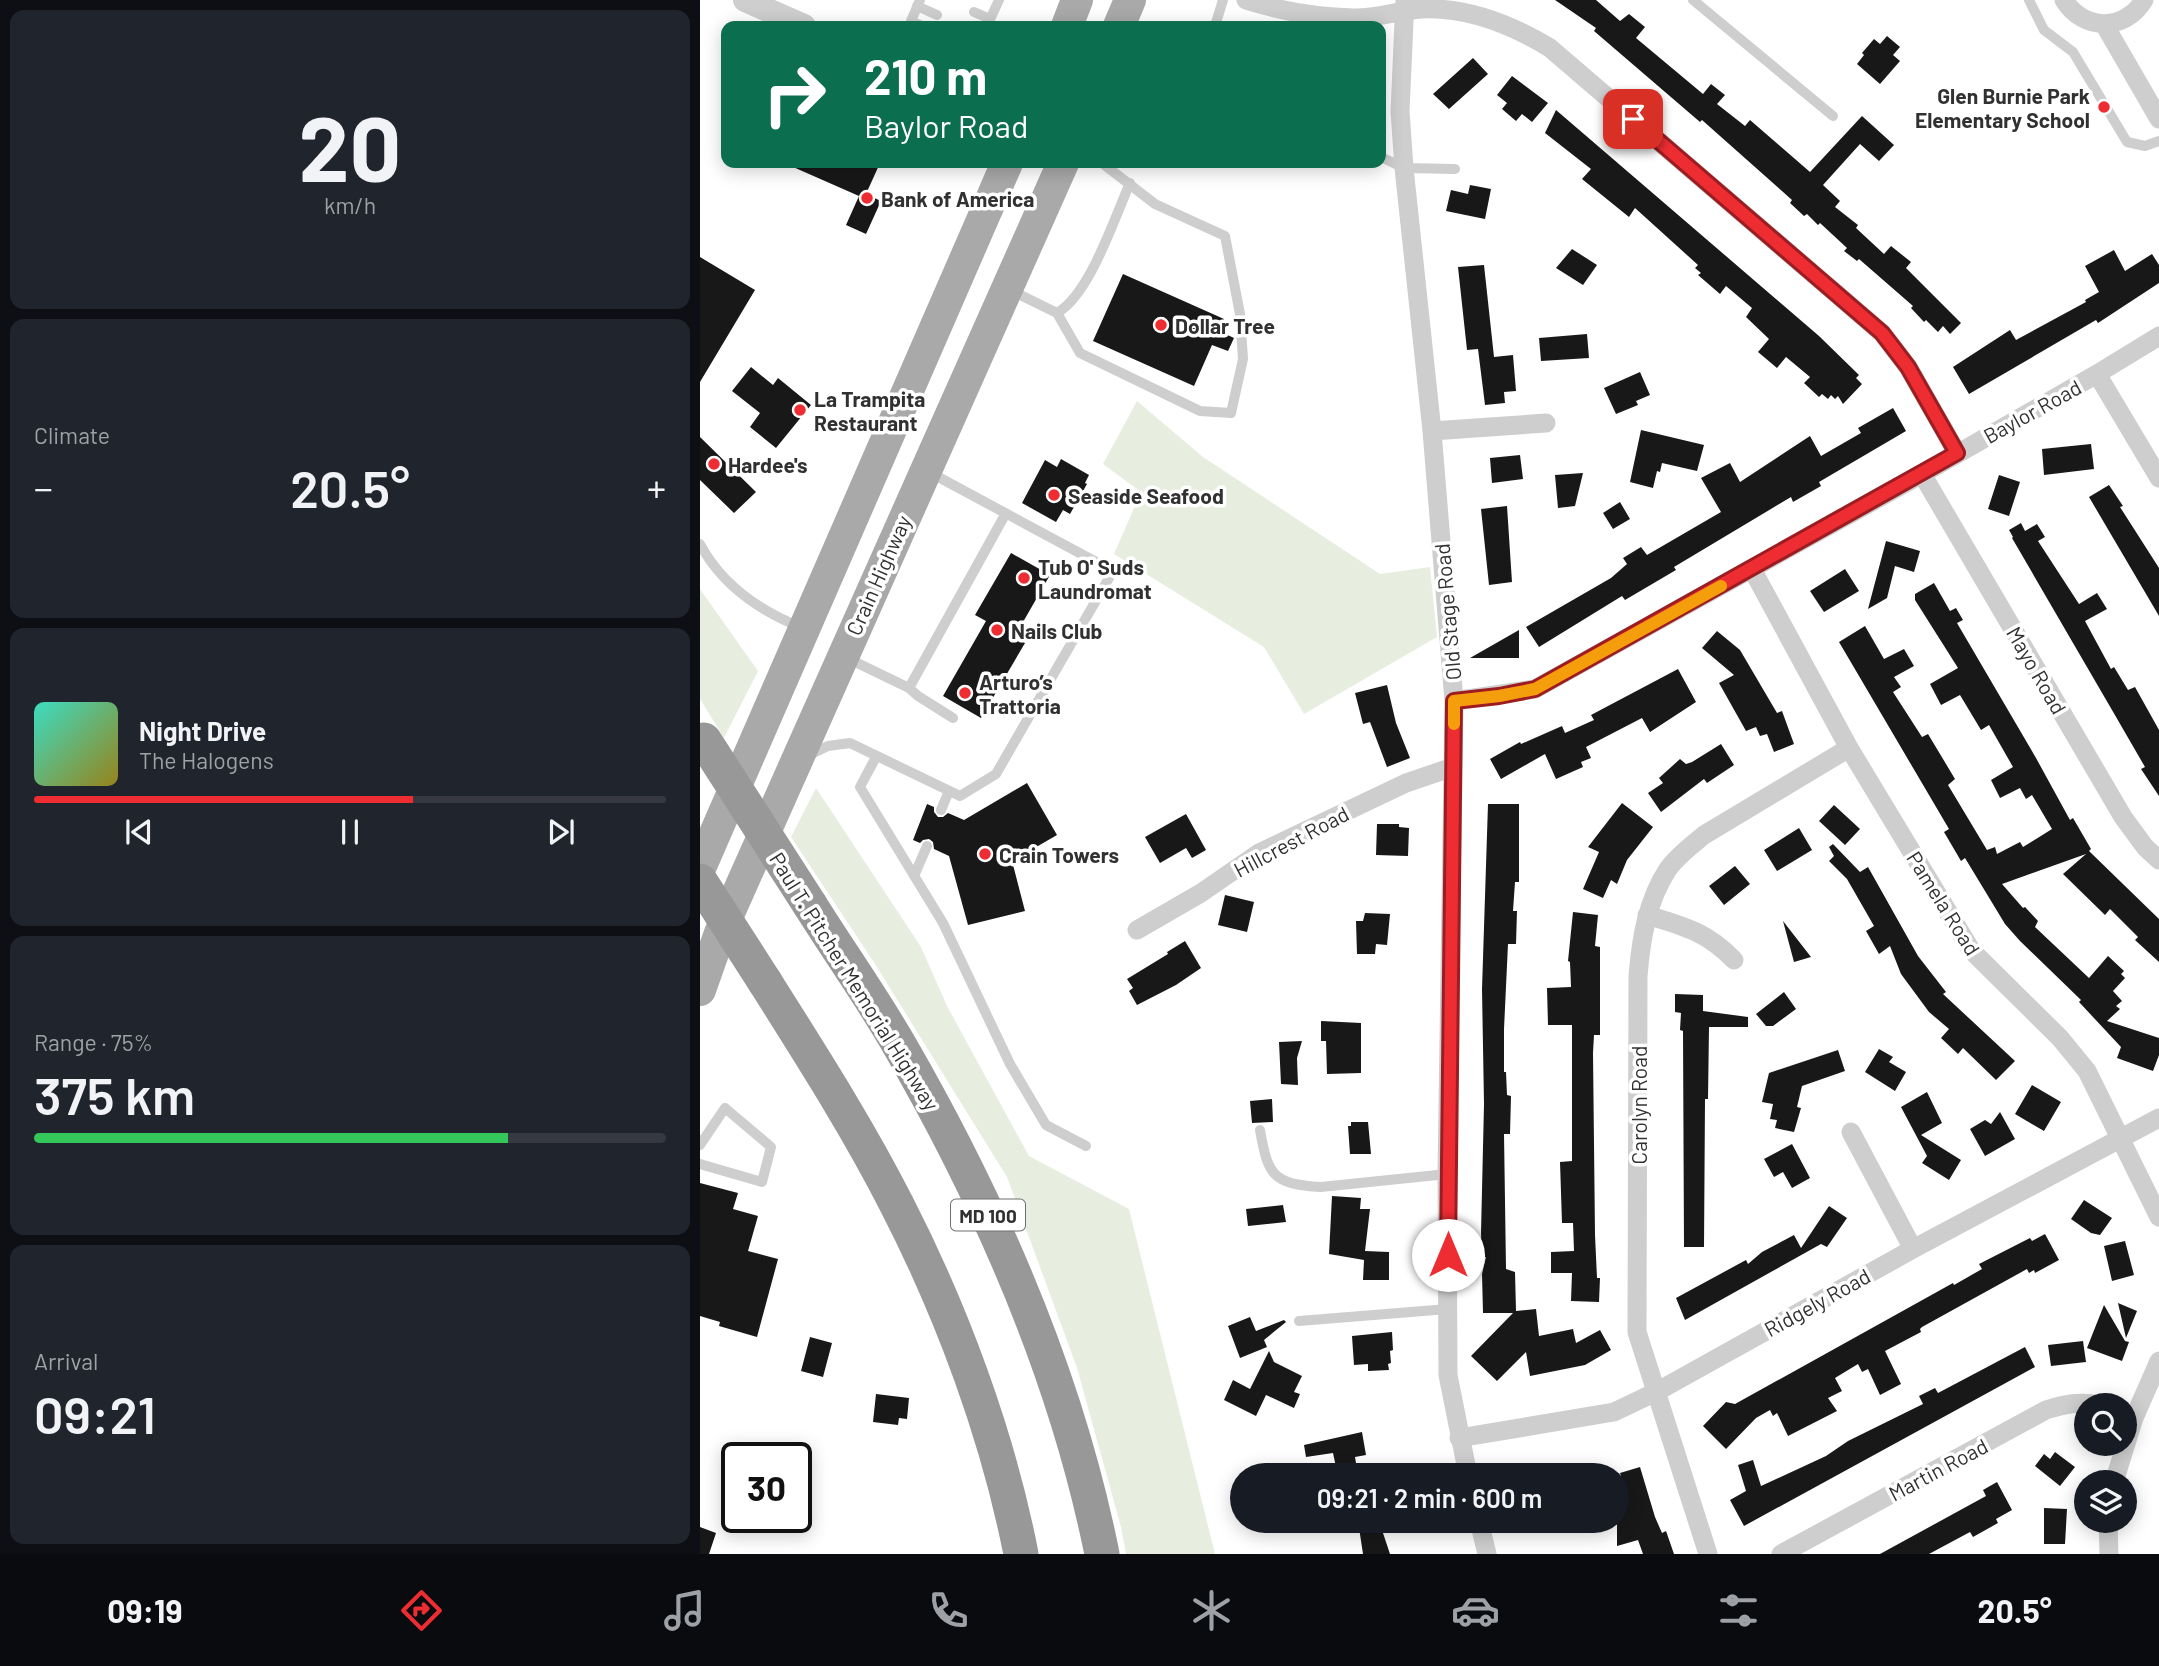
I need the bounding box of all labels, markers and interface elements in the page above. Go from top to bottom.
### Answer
text: 210 m [864,46,987,105]
icon: right [749,49,840,140]
place label: Glen Burnie Park Elementary School [1915,83,2090,132]
pin [1603,89,1663,149]
text: 20 [299,91,401,200]
marker: Glen Burnie Park Elementary School [2096,99,2112,115]
icon: arrive [1614,100,1652,138]
text: Baylor Road [864,106,1028,144]
place label: Bank of America [881,186,1034,211]
marker: Bank of America [859,190,875,206]
text: km/h [324,191,376,219]
place label: Dollar Tree [1175,313,1275,338]
marker: Dollar Tree [1153,317,1169,333]
street label: Baylor Road [1979,374,2085,448]
place label: La Trampita Restaurant [814,386,925,435]
marker: La Trampita Restaurant [792,402,808,418]
text: Climate [34,421,110,449]
place label: Hardee's [728,452,808,477]
text: 20.5° [290,456,410,518]
marker: Hardee's [706,456,722,472]
text: − [34,464,53,510]
text: + [647,464,666,510]
place label: Seaside Seafood [1068,483,1224,508]
marker: Seaside Seafood [1046,487,1062,503]
street label: Crain Highway [840,511,916,639]
street label: Old Stage Road [1429,543,1465,681]
place label: Tub O' Suds Laundromat [1038,554,1152,603]
marker: Tub O' Suds Laundromat [1016,570,1032,586]
place label: Nails Club [1011,618,1103,643]
marker: Nails Club [989,622,1005,638]
street label: Mayo Road [2002,622,2072,718]
place label: Arturo’s Trattoria [979,669,1061,718]
marker: Arturo’s Trattoria [957,685,973,701]
text: Night Drive [139,715,266,746]
text: The Halogens [139,746,274,774]
street label: Hillcrest Road [1229,800,1353,882]
icon: previous [120,813,158,851]
icon: pause [331,813,369,851]
icon: next [542,813,580,851]
place label: Crain Towers [999,842,1119,867]
marker: Crain Towers [977,846,993,862]
street label: Pamela Road [1902,846,1986,960]
street label: Paul T. Pitcher Memorial Highway [765,847,945,1115]
text: Range · 75% [34,1028,153,1056]
street label: Carolyn Road [1626,1046,1651,1164]
text: 375 km [34,1063,195,1125]
road number: MD 100 [951,1200,1025,1231]
position arrow [1411,1218,1485,1292]
street label: Ridgely Road [1760,1263,1874,1341]
text: Arrival [34,1347,98,1375]
text: 09:21 [34,1382,156,1444]
map controls [2074,1393,2137,1533]
button: search [2074,1393,2137,1456]
street label: Martin Road [1884,1432,1992,1506]
speed limit sign: 30 [721,1442,812,1533]
button: layers [2074,1470,2137,1533]
text: 09:21 · 2 min · 600 m [1317,1482,1542,1513]
icon: directions [397,1586,446,1635]
icon: music [660,1586,709,1635]
icon: phone [924,1586,973,1635]
icon: climate [1187,1586,1236,1635]
icon: car [1451,1586,1500,1635]
icon: filters [1714,1586,1763,1635]
text: 09:19 [107,1591,182,1629]
text: 20.5° [1978,1591,2052,1629]

